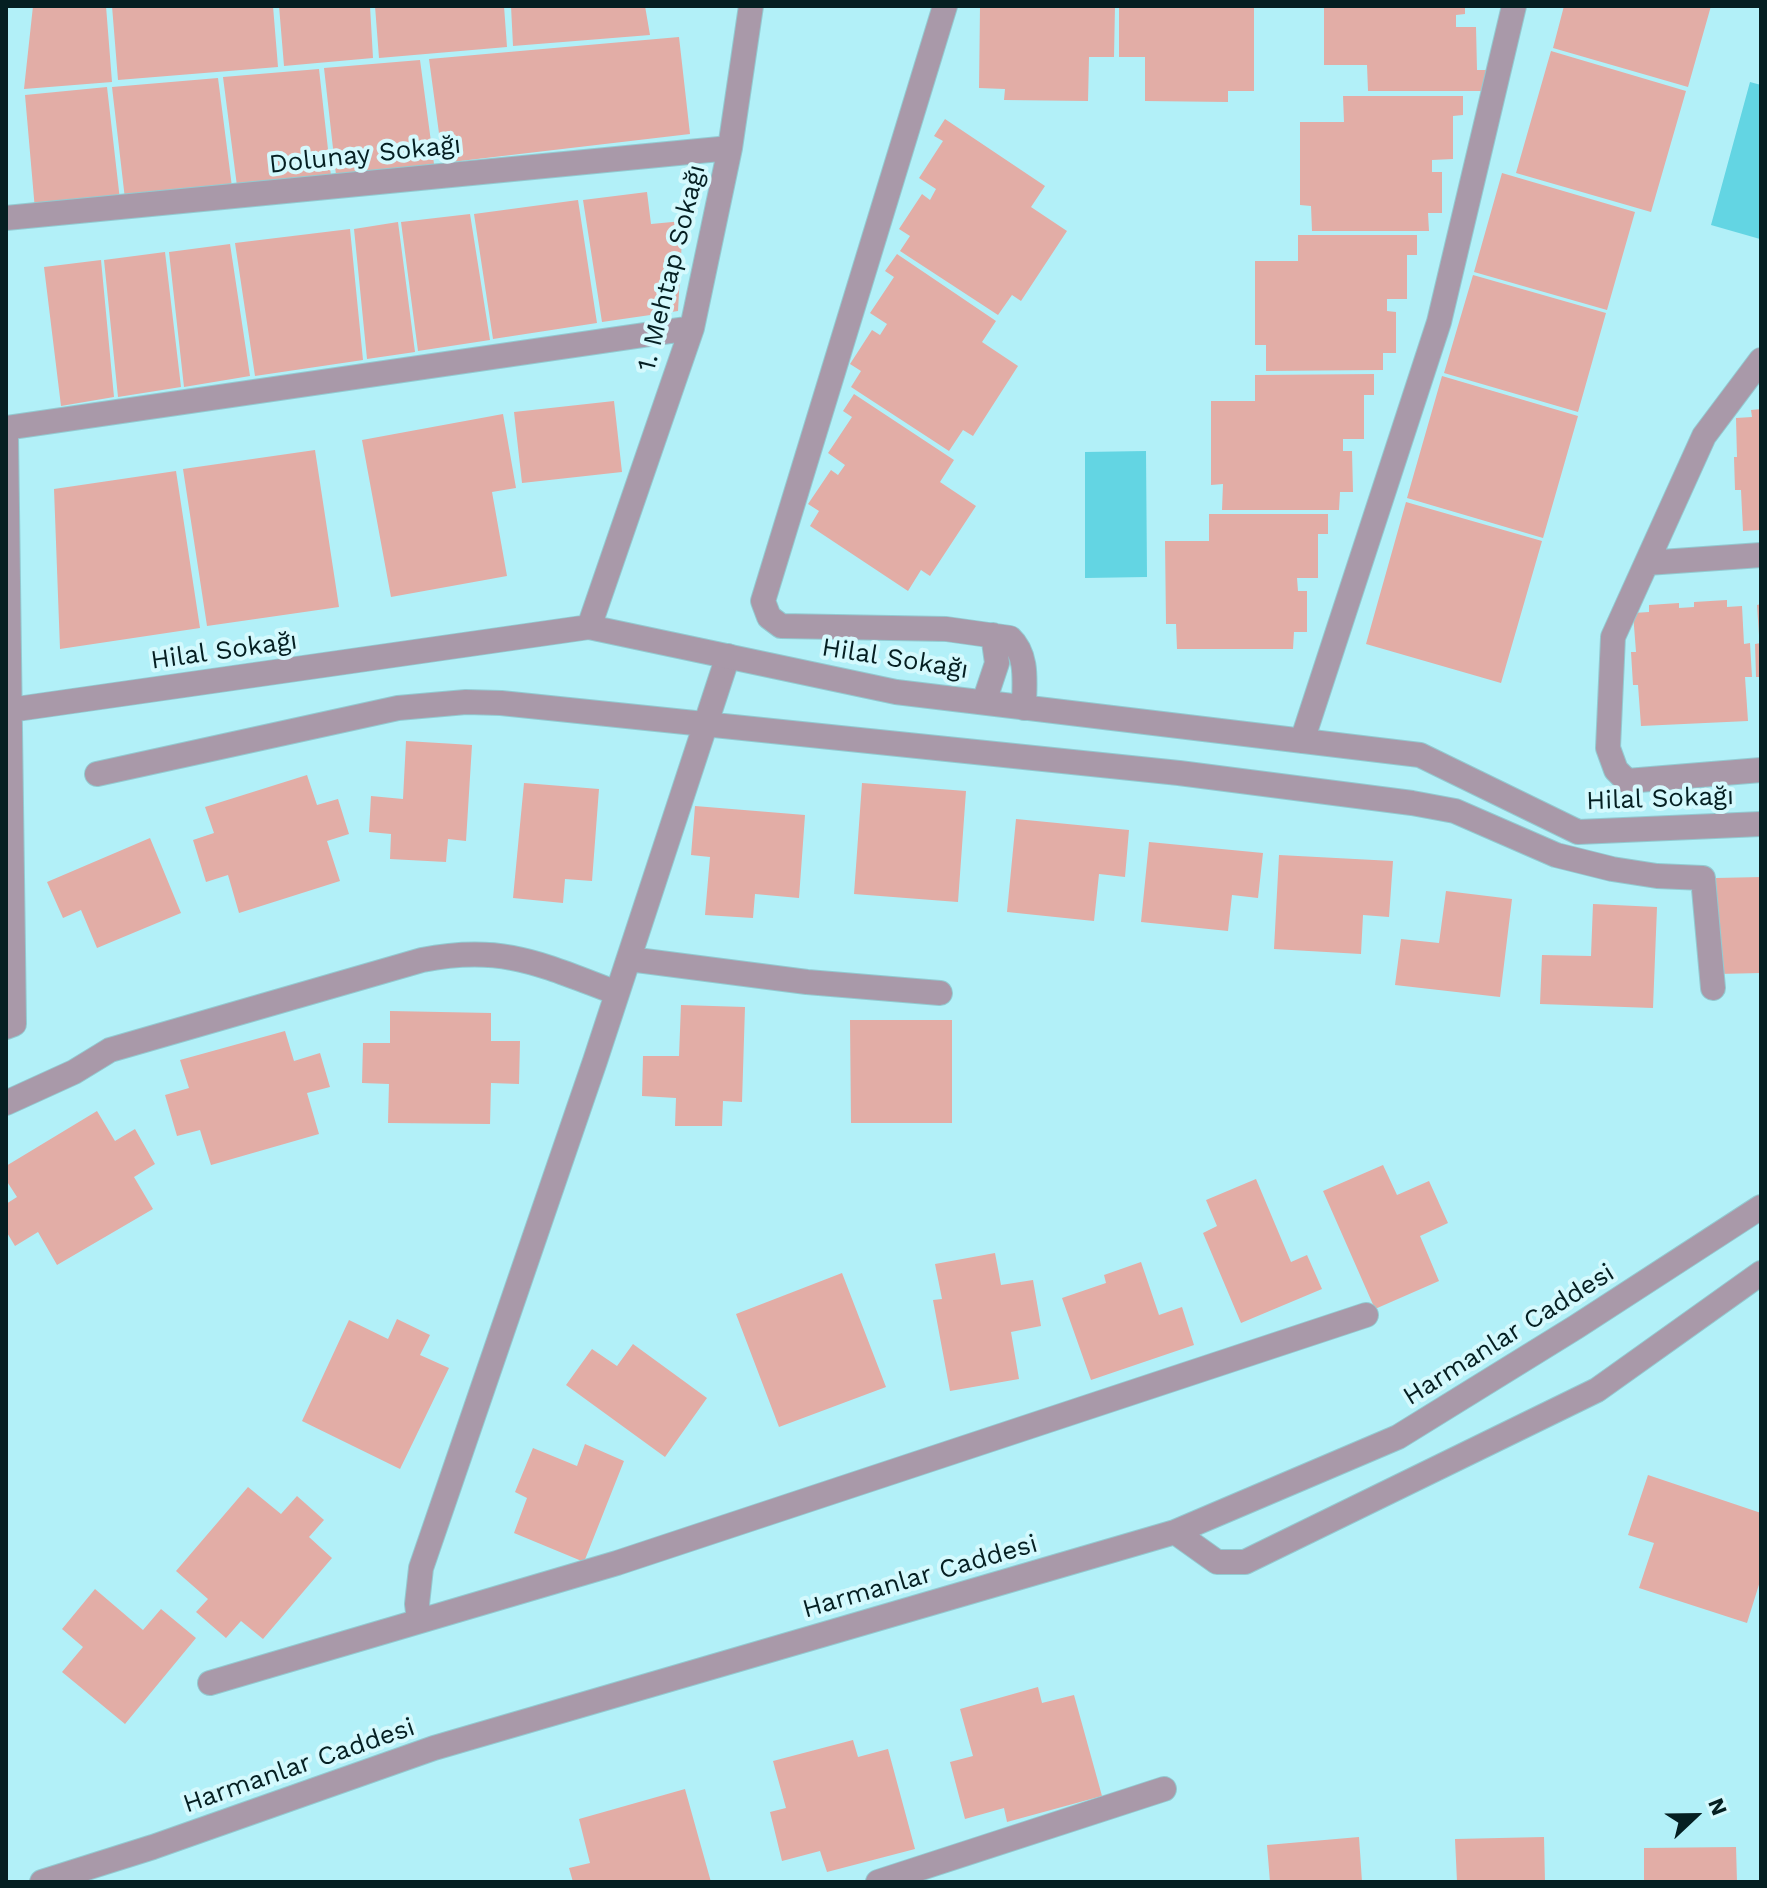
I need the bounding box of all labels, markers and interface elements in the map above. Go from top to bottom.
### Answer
street label: Dolunay Sokağı [267,129,463,181]
street label: 1. Mehtap Sokağı [631,161,713,375]
street label: Hilal Sokağı [149,625,299,677]
street label: Hilal Sokağı [820,632,970,686]
street label: Hilal Sokağı [1586,781,1734,817]
street label: Harmanlar Caddesi [1398,1257,1620,1413]
street label: Harmanlar Caddesi [799,1529,1041,1625]
street label: Harmanlar Caddesi [179,1712,419,1820]
north arrow [1655,1776,1735,1856]
text: N [1703,1795,1732,1819]

